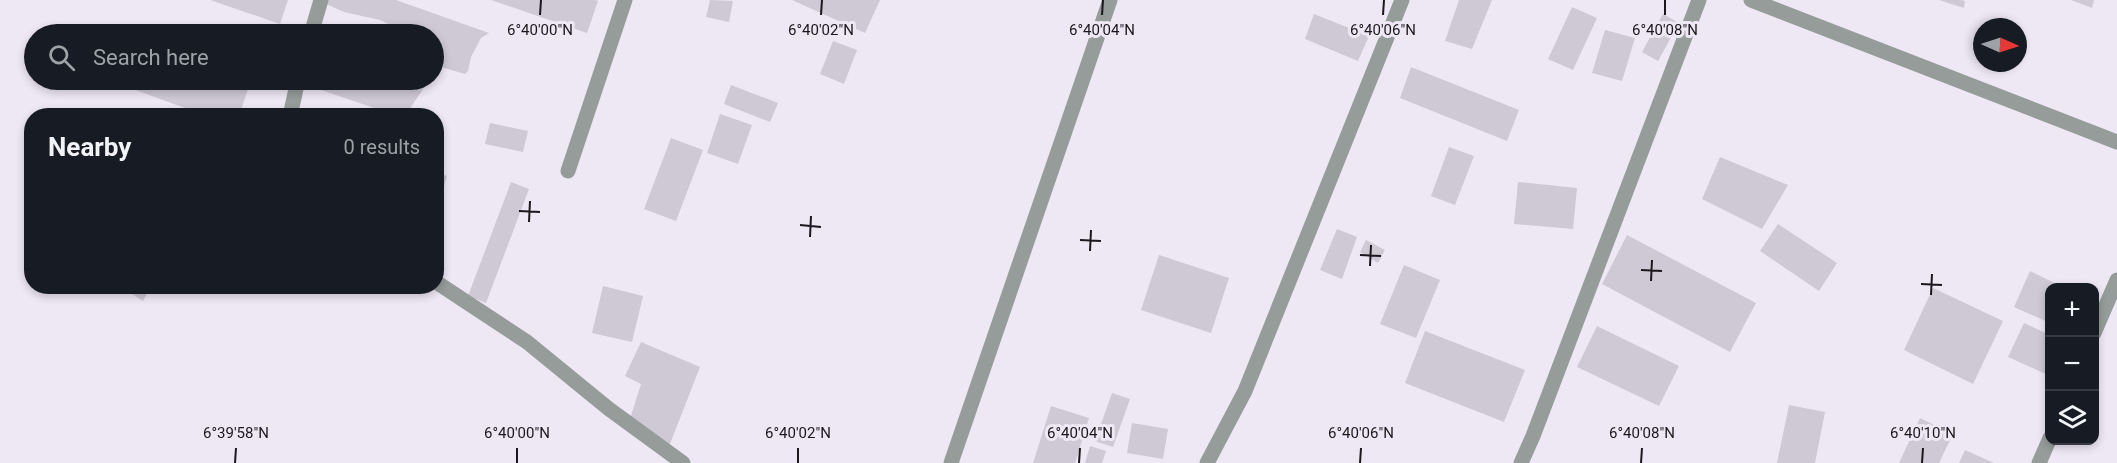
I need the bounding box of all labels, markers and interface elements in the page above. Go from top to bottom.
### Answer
north arrow [1973,18,2027,72]
text: 6°40'00"N [507,21,573,39]
text: 6°40'02"N [788,21,854,39]
text: 6°40'04"N [1069,21,1135,39]
text: 6°40'06"N [1350,21,1416,39]
text: 6°40'08"N [1632,21,1698,39]
search box [24,24,444,90]
icon: search [45,41,78,74]
text: Search here [93,45,209,70]
text: Nearby [48,132,131,162]
text: 0 results [344,135,420,159]
map controls [2045,283,2099,445]
button: + [2045,283,2099,337]
button: − [2045,337,2099,391]
button: layers [2045,391,2099,445]
text: 6°39'58"N [203,424,269,442]
text: 6°40'00"N [484,424,550,442]
text: 6°40'02"N [765,424,831,442]
text: 6°40'04"N [1047,424,1113,442]
text: 6°40'06"N [1328,424,1394,442]
text: 6°40'08"N [1609,424,1675,442]
text: 6°40'10"N [1890,424,1956,442]

